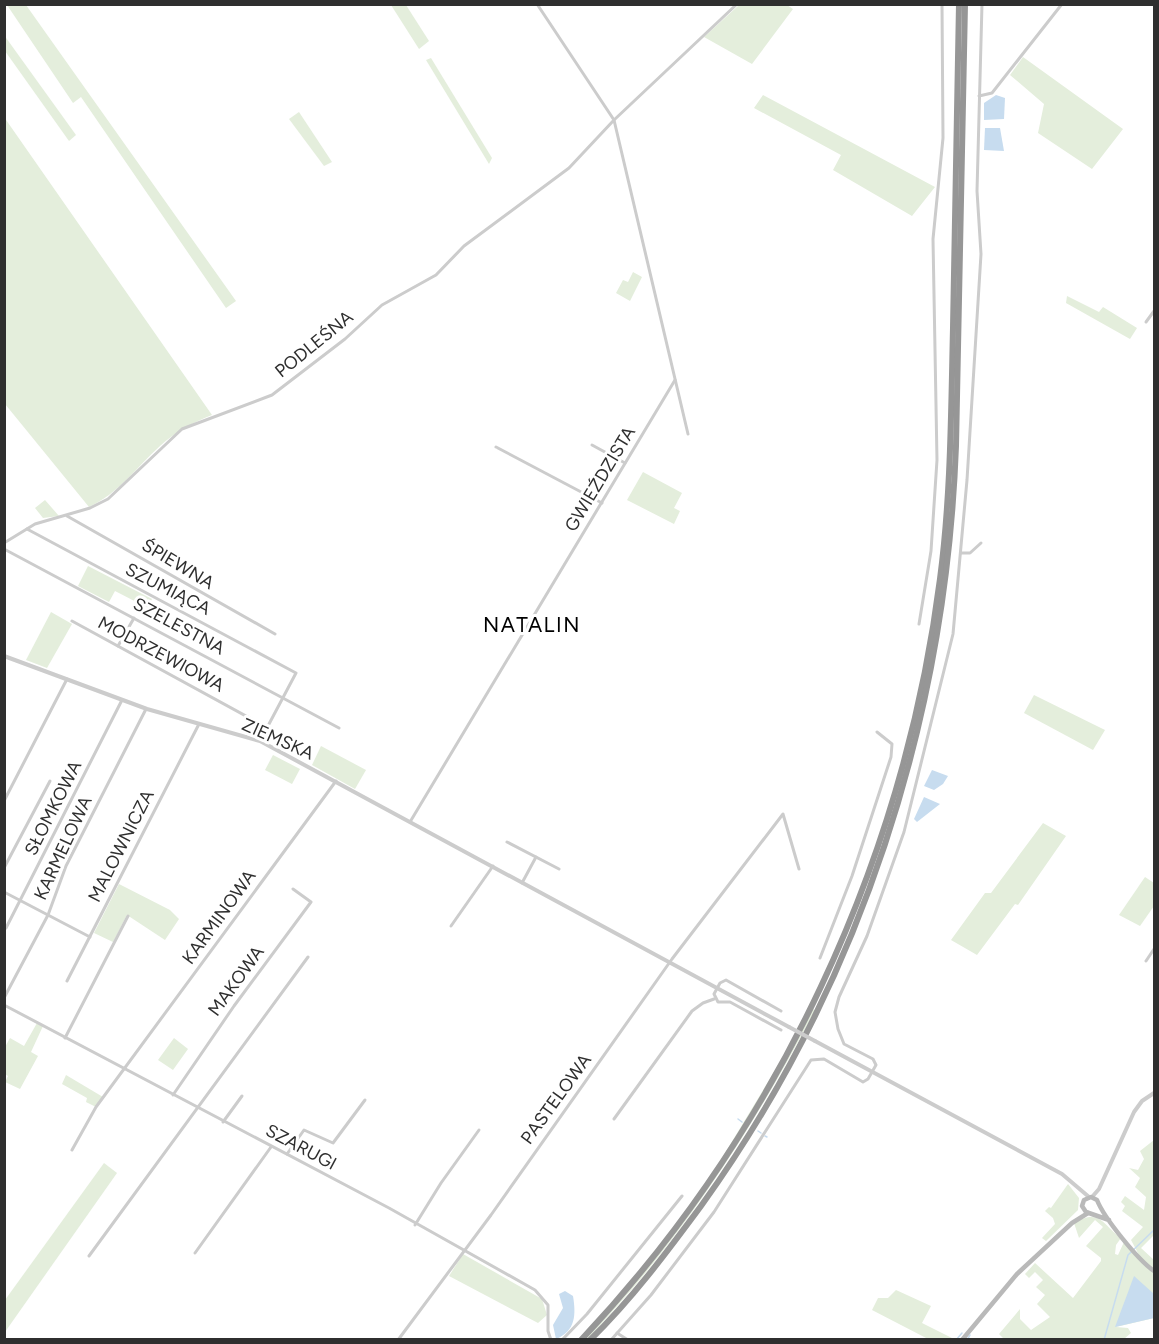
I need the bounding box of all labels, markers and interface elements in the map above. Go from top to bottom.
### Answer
street label: PODLEŚNA [271,306,357,382]
street label: GWIEŹDZISTA [560,422,640,536]
street label: ŚPIEWNA [138,534,218,594]
street label: SZUMIĄCA [122,558,214,620]
street label: SZELESTNA [130,593,228,659]
street label: MODRZEWIOWA [94,611,228,697]
district label: NATALIN [483,612,581,637]
street label: ZIEMSKA [239,713,317,765]
street label: SŁOMKOWA [20,757,86,859]
street label: MALOWNICZA [83,786,159,906]
street label: KARMELOWA [29,793,97,903]
street label: KARMINOWA [177,866,261,968]
street label: MAKOWA [203,942,269,1020]
street label: PASTELOWA [516,1050,596,1148]
street label: SZARUGI [262,1119,340,1175]

